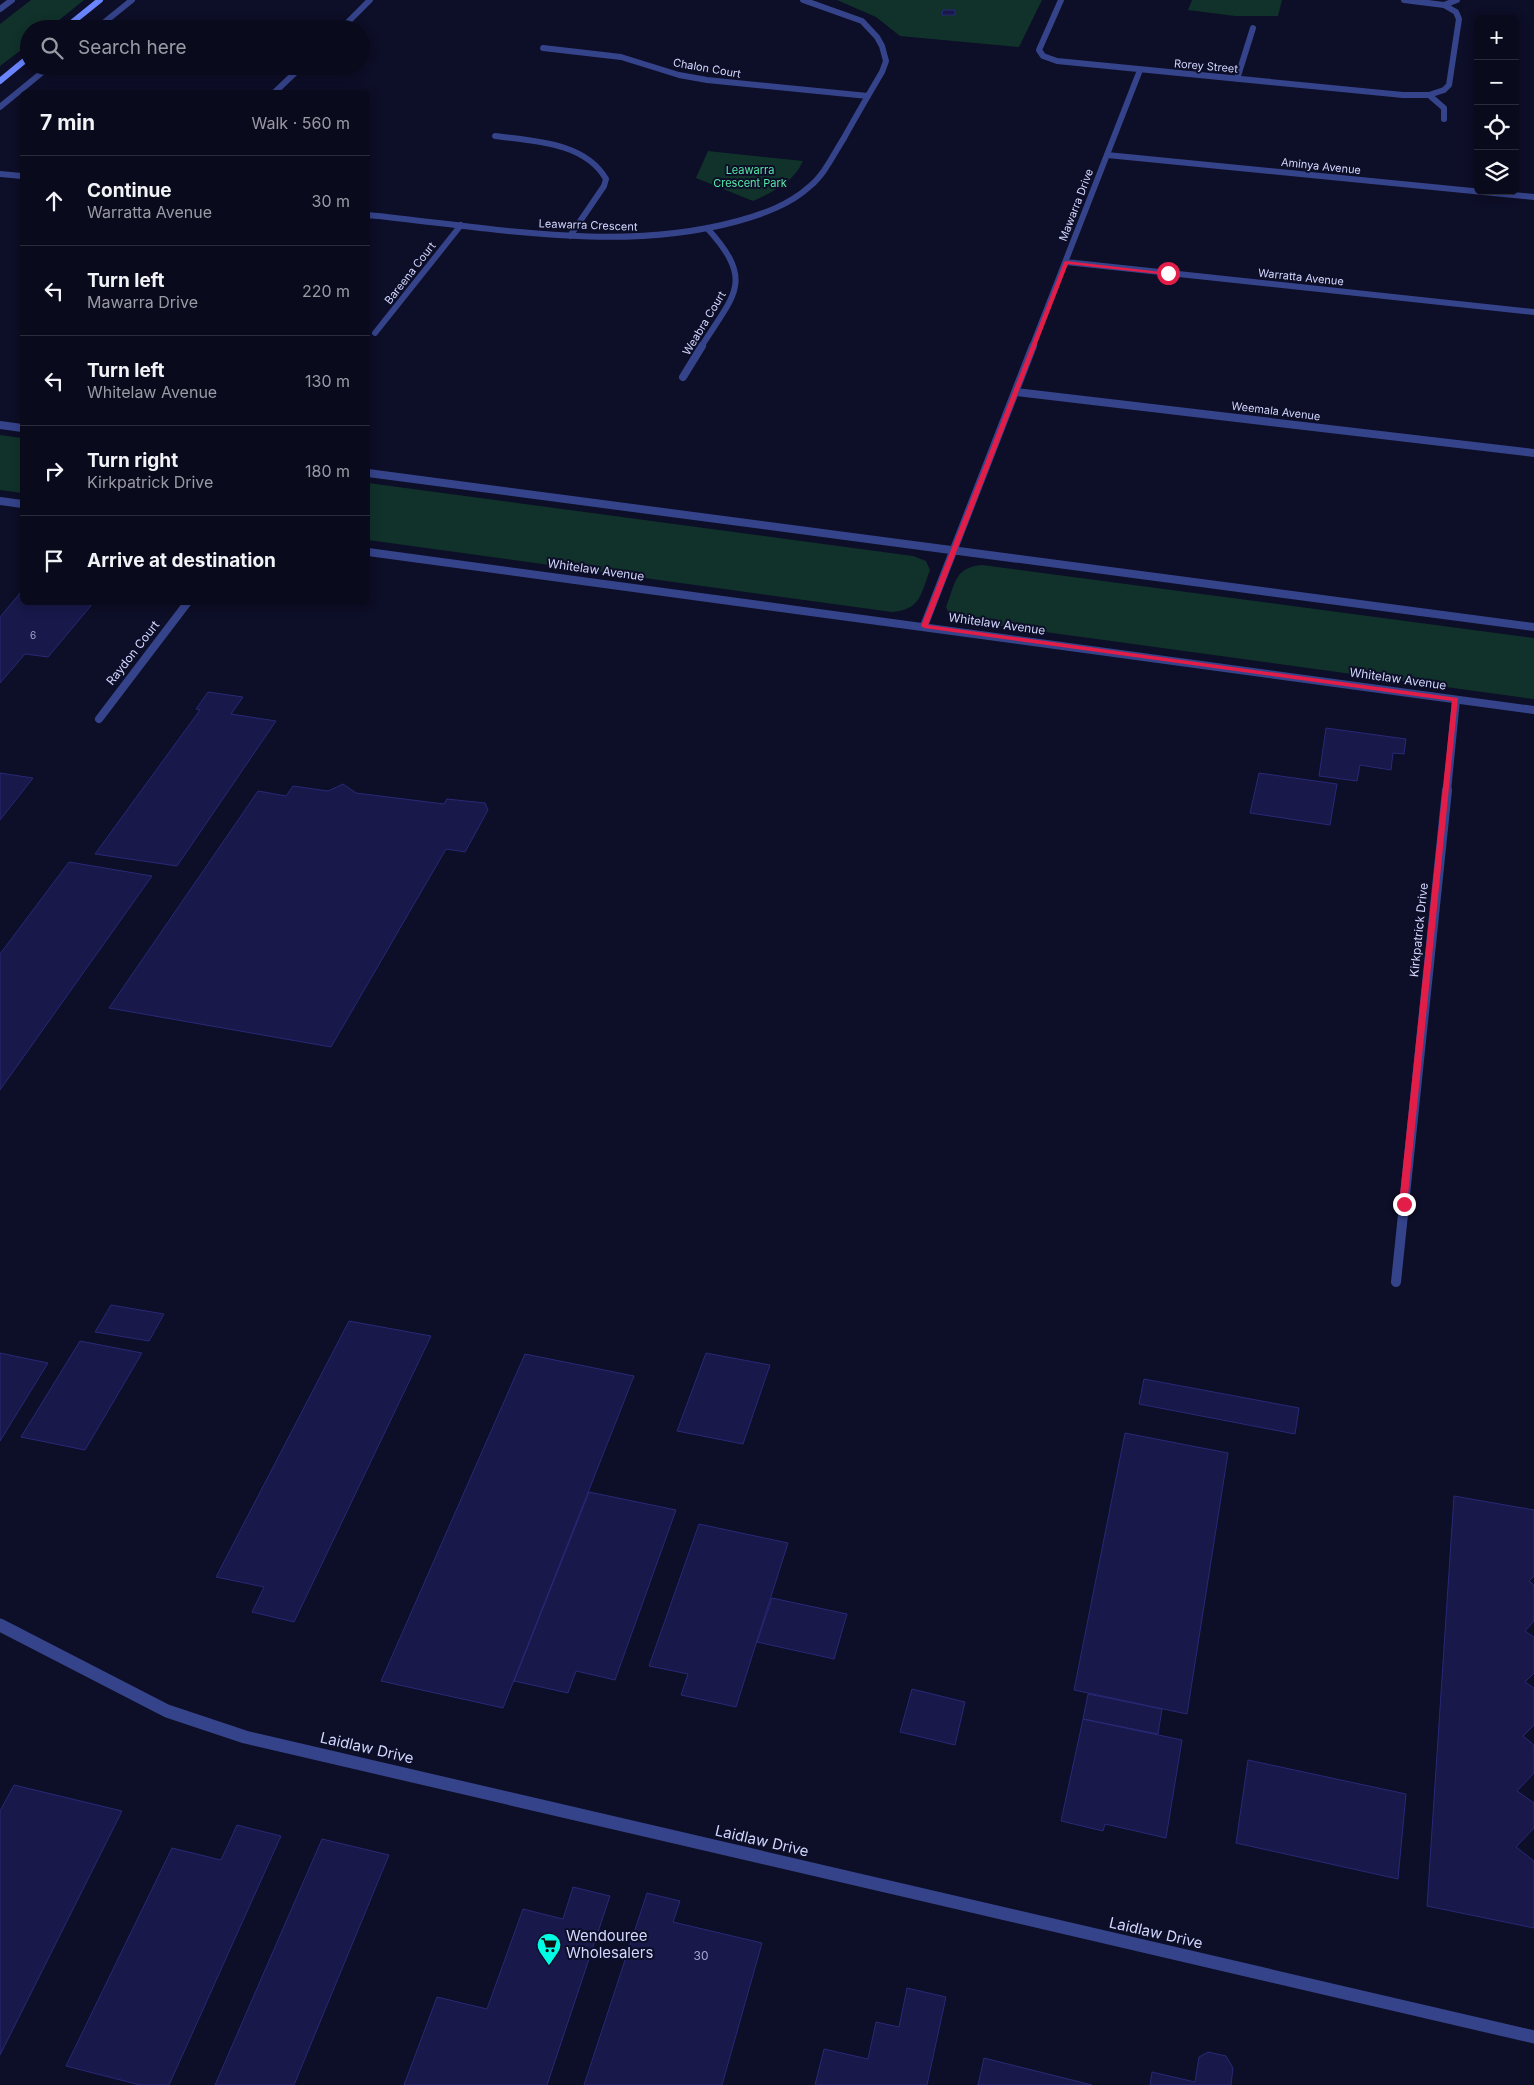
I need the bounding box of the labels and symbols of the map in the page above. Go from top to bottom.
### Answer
street label: Chalon Court [672,55,742,81]
street label: Rorey Street [1174,56,1239,76]
street label: Aminya Avenue [1280,155,1362,177]
park label: Leawarra Crescent Park [713,163,787,190]
street label: Mawarra Drive [1056,167,1096,243]
street label: Leawarra Crescent [538,216,638,234]
street label: Bareena Court [381,239,439,307]
route start [1157,262,1180,285]
street label: Warratta Avenue [1258,266,1344,288]
street label: Weabra Court [679,288,729,358]
street label: Weemala Avenue [1231,399,1321,423]
street label: Whitelaw Avenue [547,555,645,584]
street label: Whitelaw Avenue [948,609,1046,638]
street label: Raydon Court [103,618,162,688]
house number: 6 [30,629,36,641]
street label: Whitelaw Avenue [1349,664,1447,693]
street label: Kirkpatrick Drive [1406,882,1431,978]
route end [1393,1193,1416,1216]
street label: Laidlaw Drive [318,1728,416,1768]
street label: Laidlaw Drive [713,1821,811,1861]
street label: Laidlaw Drive [1107,1913,1205,1953]
place label: Wendouree Wholesalers [566,1926,653,1962]
supermarket icon: Wendouree Wholesalers [536,1932,562,1966]
house number: 30 [694,1948,708,1963]

